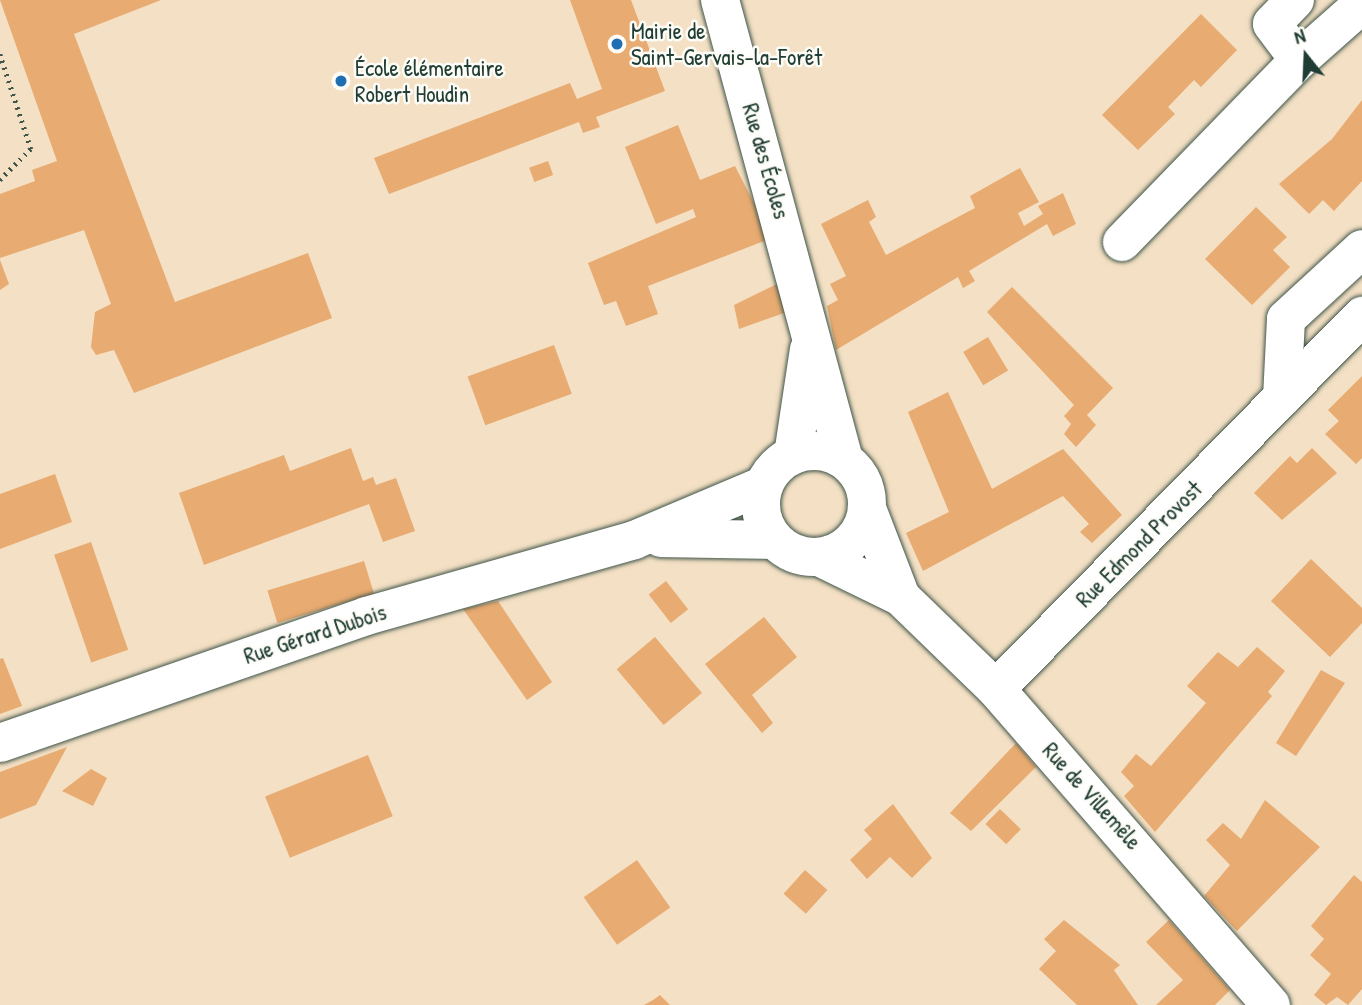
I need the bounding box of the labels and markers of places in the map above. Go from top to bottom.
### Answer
place label: Mairie de Saint-Gervais-la-Forêt [631,17,822,71]
marker: Mairie de Saint-Gervais-la-Forêt [609,36,625,52]
place label: École élémentaire Robert Houdin [355,54,504,108]
marker: École élémentaire Robert Houdin [333,73,349,89]

